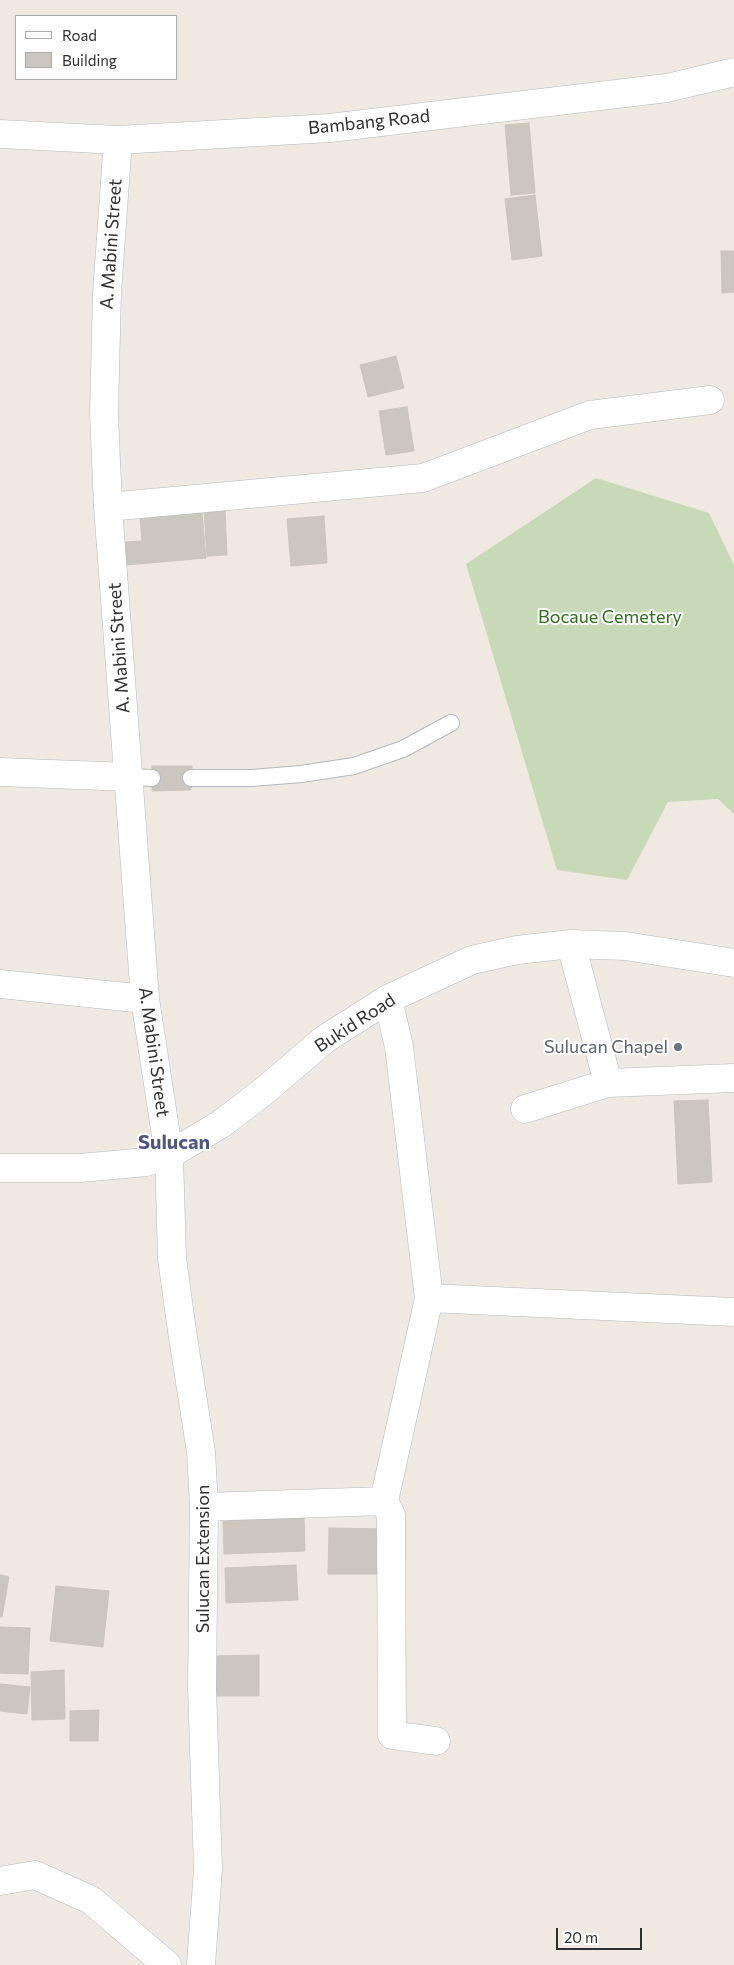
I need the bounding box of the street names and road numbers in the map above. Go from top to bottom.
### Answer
street label: Bambang Road [307,105,431,139]
street label: A. Mabini Street [96,178,126,310]
street label: A. Mabini Street [104,582,134,714]
street label: A. Mabini Street [134,986,174,1118]
street label: Bukid Road [311,989,399,1057]
street label: Sulucan Extension [192,1485,214,1633]

